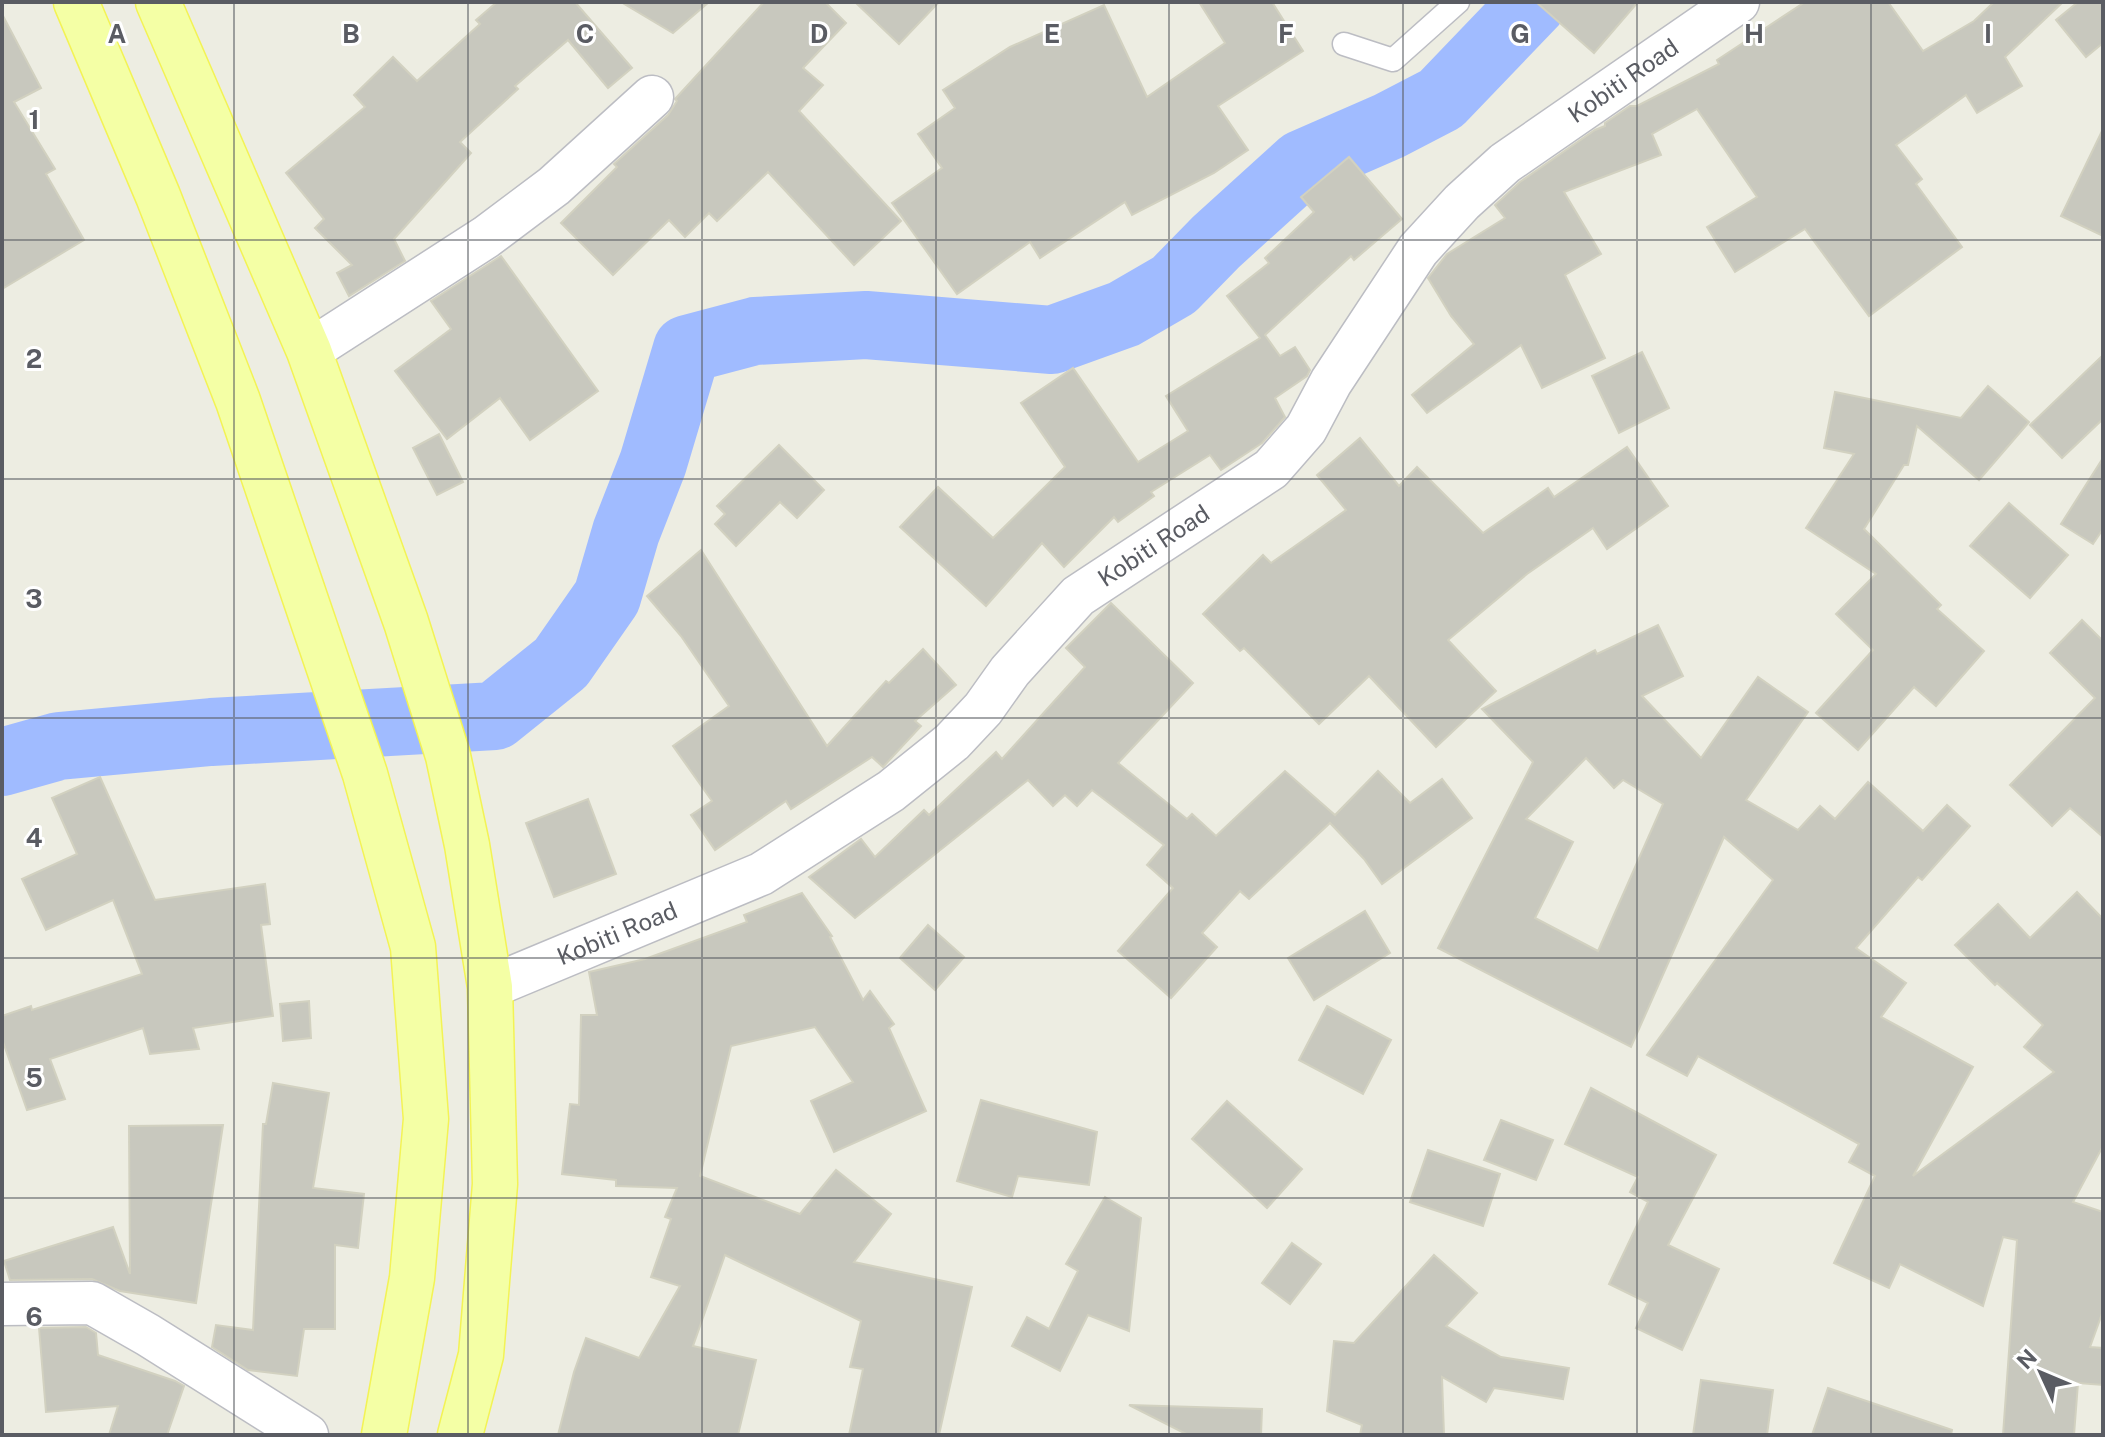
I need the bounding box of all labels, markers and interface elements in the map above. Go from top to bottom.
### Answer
text: A [108,18,127,49]
text: B [342,18,360,49]
text: C [576,18,594,49]
text: D [810,18,828,49]
text: E [1044,18,1060,49]
text: F [1278,18,1294,49]
text: G [1510,18,1530,49]
text: H [1744,18,1764,49]
text: I [1984,18,1992,49]
street label: Kobiti Road [1563,32,1683,128]
text: 1 [28,104,40,135]
text: 2 [26,343,42,374]
street label: Kobiti Road [1092,499,1214,592]
text: 3 [25,583,43,614]
text: 4 [25,822,43,853]
street label: Kobiti Road [553,895,681,970]
text: 5 [25,1062,43,1093]
text: 6 [25,1301,43,1332]
north arrow [2001,1333,2081,1413]
text: N [2011,1344,2042,1374]

